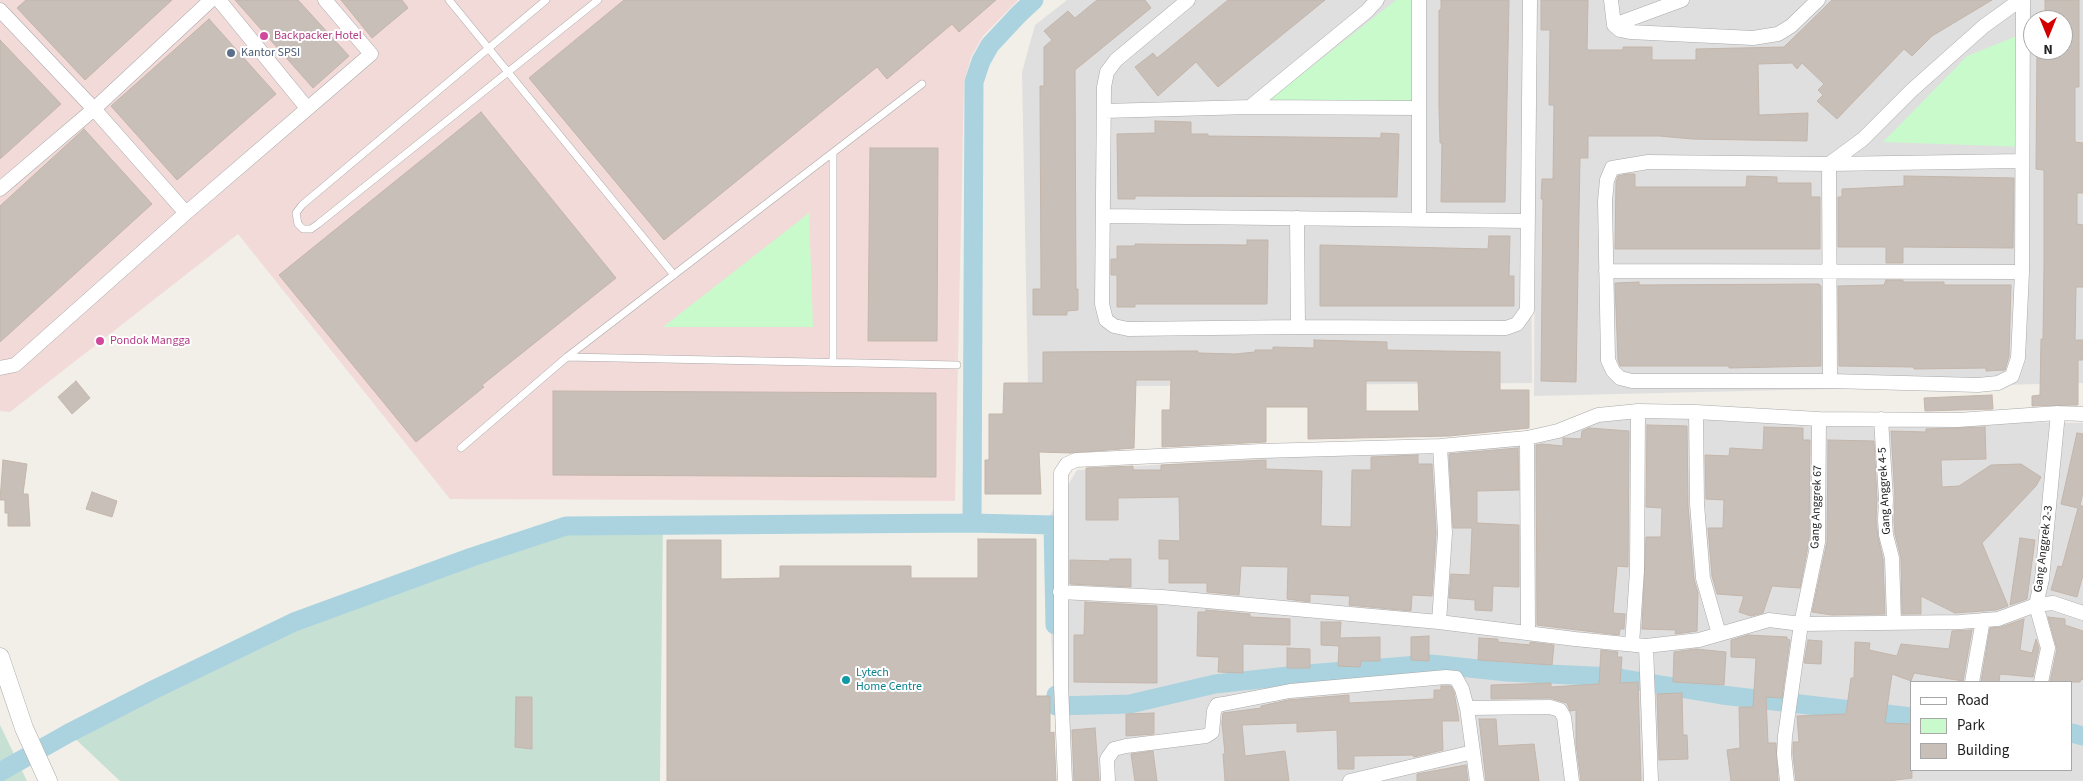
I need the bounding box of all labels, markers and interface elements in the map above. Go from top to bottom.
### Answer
north arrow [2023,10,2073,60]
place label: Backpacker Hotel [274,29,362,43]
marker: Backpacker Hotel [258,30,270,42]
text: N [2043,39,2053,59]
place label: Kantor SPSI [241,46,300,60]
marker: Kantor SPSI [225,47,237,59]
place label: Pondok Mangga [110,334,190,348]
marker: Pondok Mangga [94,335,106,347]
street label: Gang Anggrek 4-5 [1876,447,1894,535]
street label: Gang Anggrek 67 [1808,465,1826,549]
street label: Gang Anggrek 2-3 [2032,505,2056,593]
place label: Lytech Home Centre [856,666,922,694]
marker: Lytech Home Centre [840,674,852,686]
legend [1910,681,2073,771]
text: Road [1957,690,1989,711]
text: Park [1957,715,1985,736]
text: Building [1957,740,2009,761]

